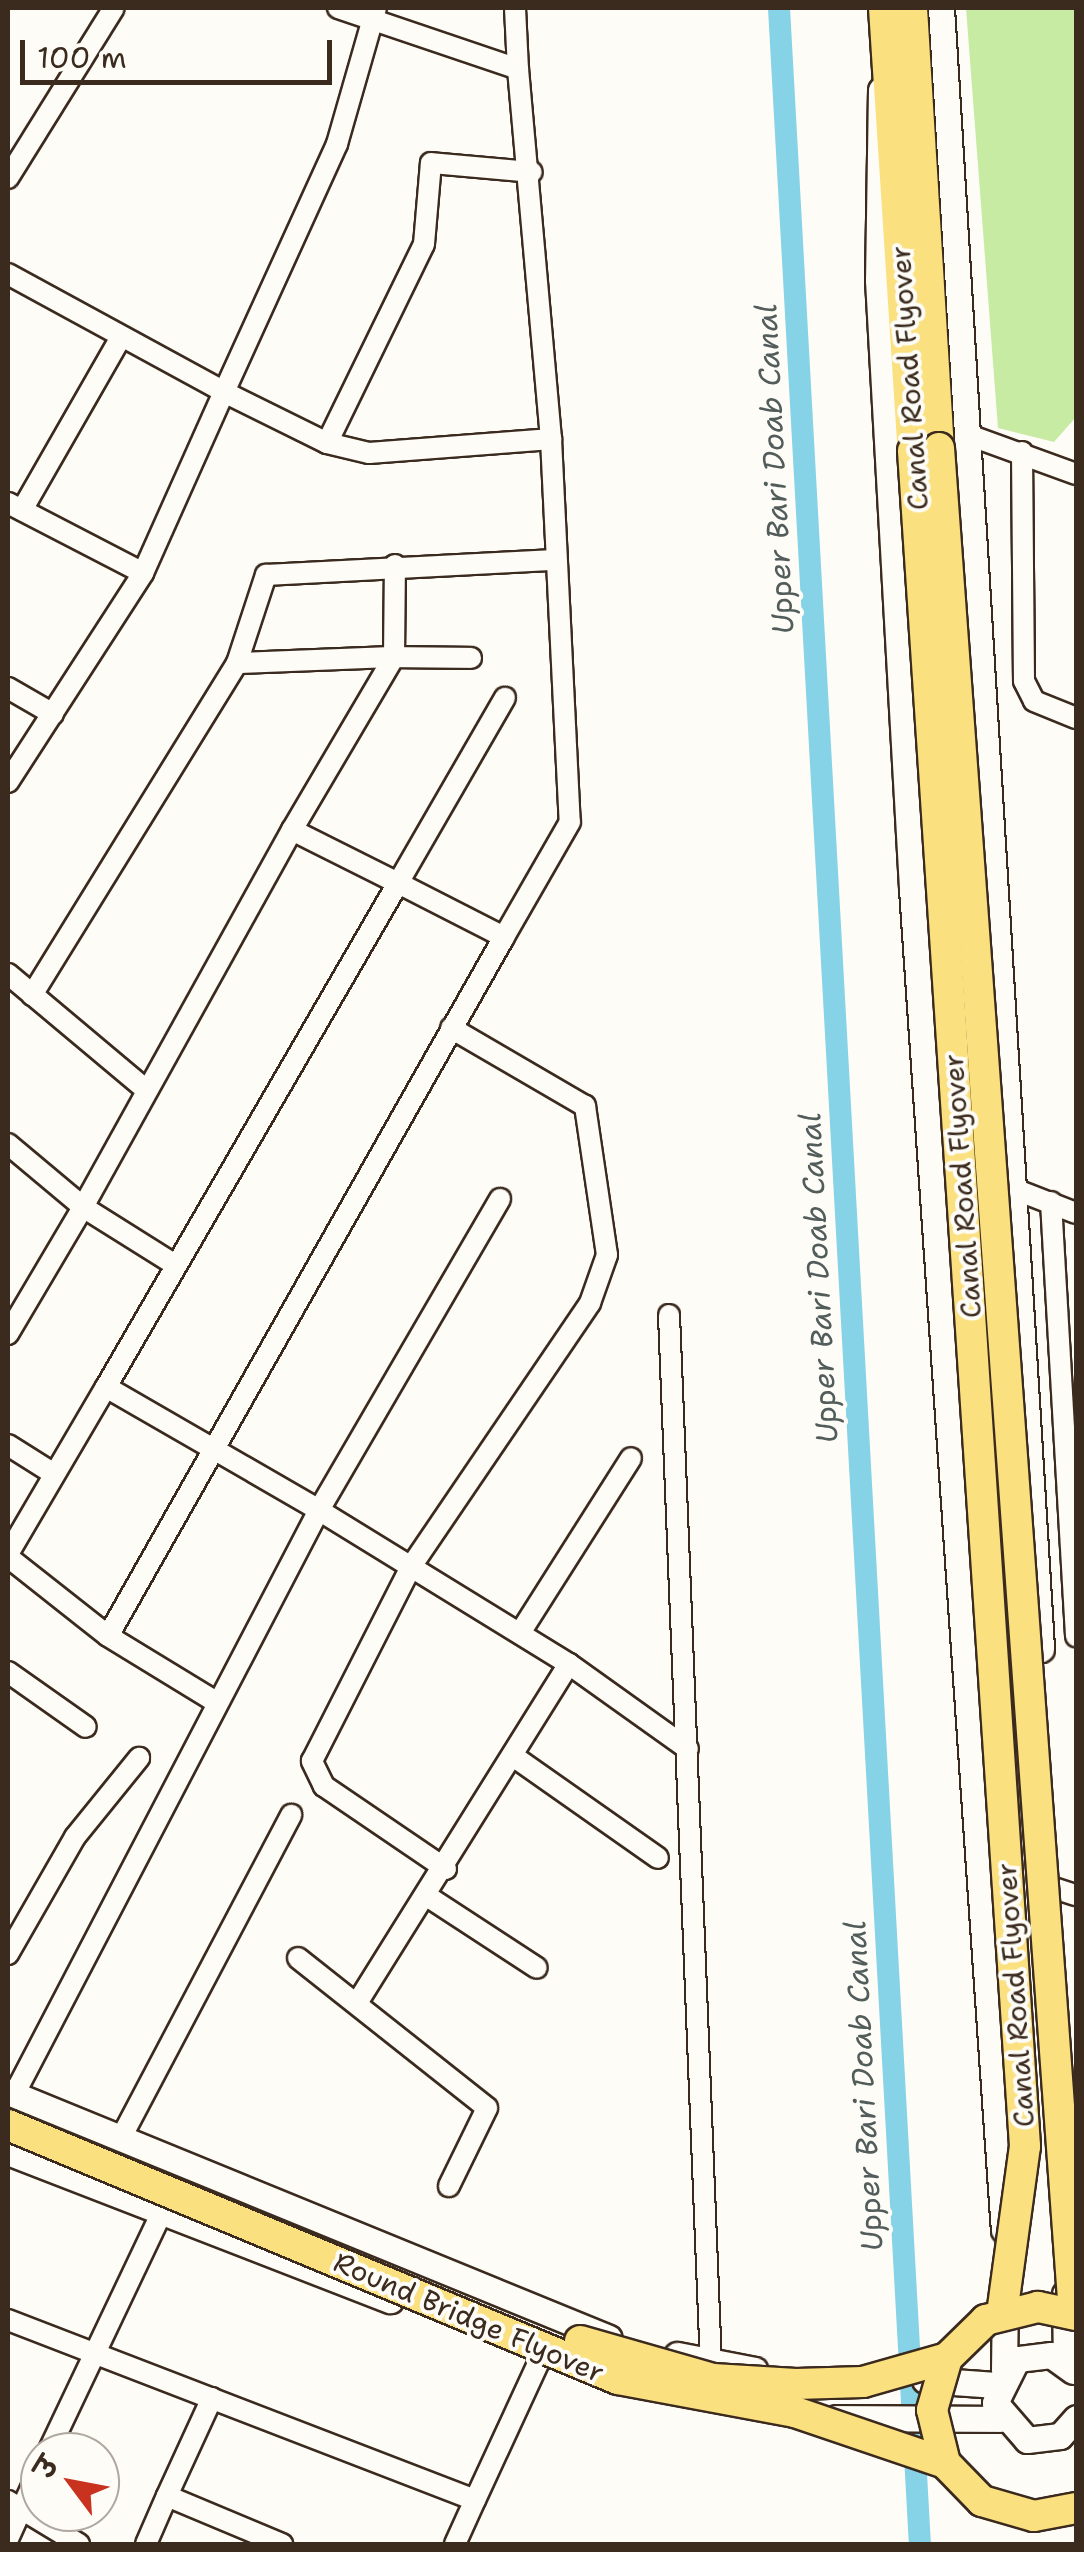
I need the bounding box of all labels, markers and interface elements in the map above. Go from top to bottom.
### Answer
scale bar [25,20,338,82]
text: 100 m [37,37,127,78]
street label: Canal Road Flyover [883,245,935,511]
water label: Upper Bari Doab Canal [748,303,802,635]
street label: Canal Road Flyover [936,1053,988,1319]
water label: Upper Bari Doab Canal [792,1112,846,1444]
street label: Canal Road Flyover [989,1862,1041,2128]
water label: Upper Bari Doab Canal [837,1920,891,2252]
street label: Round Bridge Flyover [329,2245,609,2389]
north arrow [20,2432,120,2532]
text: उ [25,2449,67,2485]

